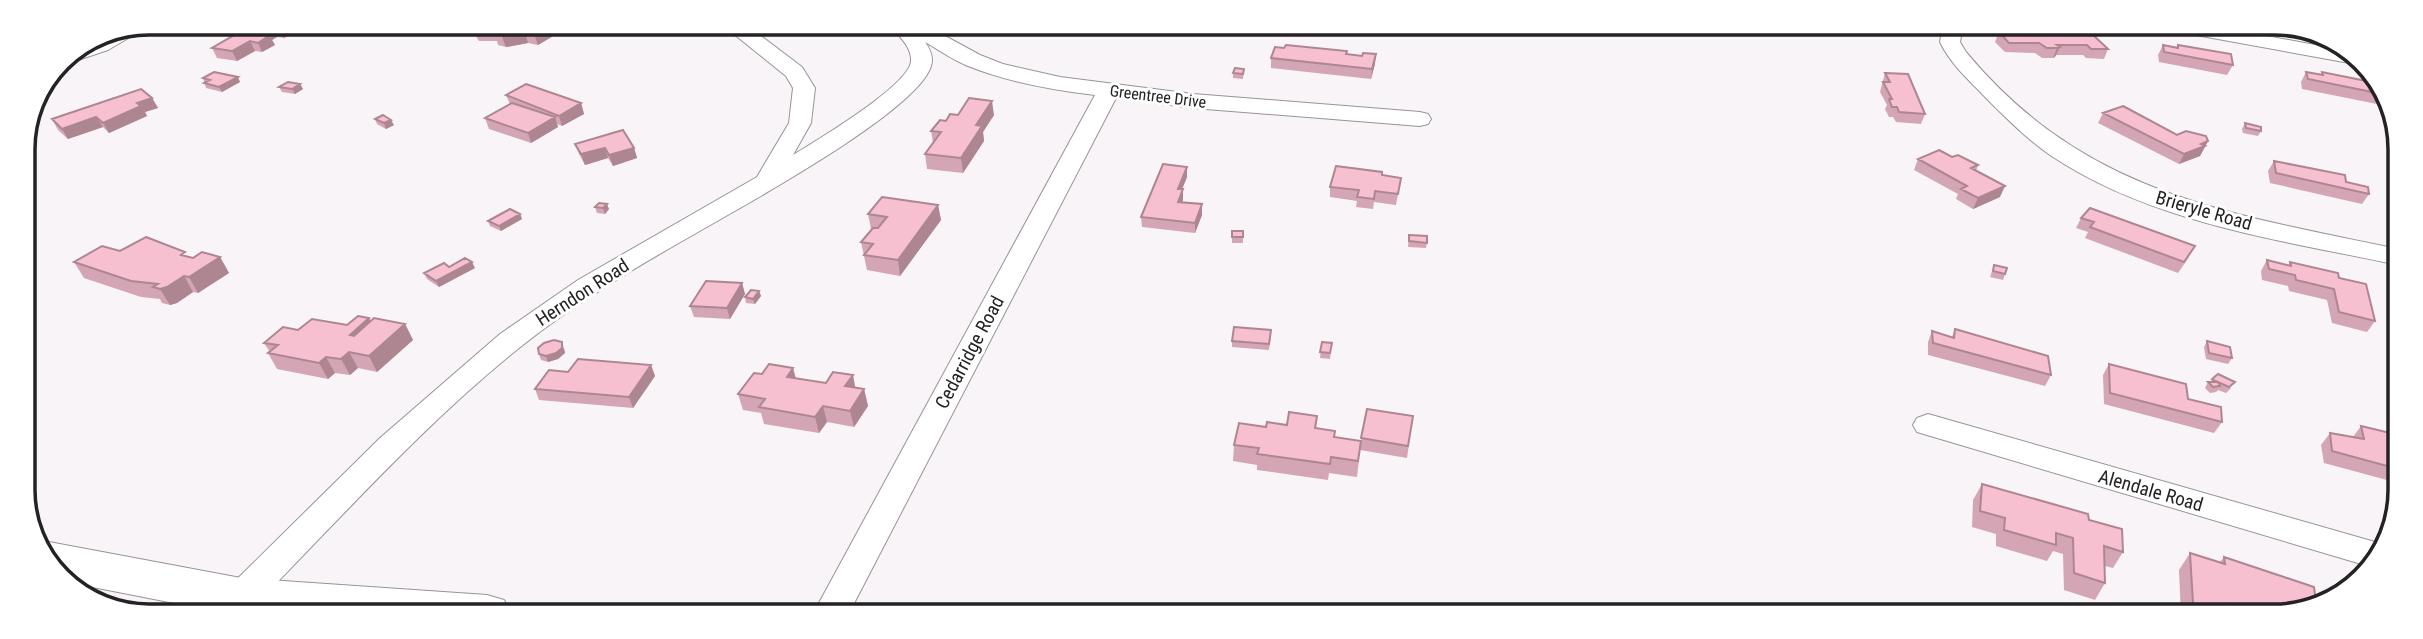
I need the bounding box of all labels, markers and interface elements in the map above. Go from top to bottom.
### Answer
street label: Greentree Drive [1109,81,1207,112]
street label: Brieryle Road [2153,186,2255,235]
street label: Herndon Road [531,254,633,331]
street label: Cedarridge Road [930,292,1009,413]
street label: Alendale Road [2096,465,2206,516]

